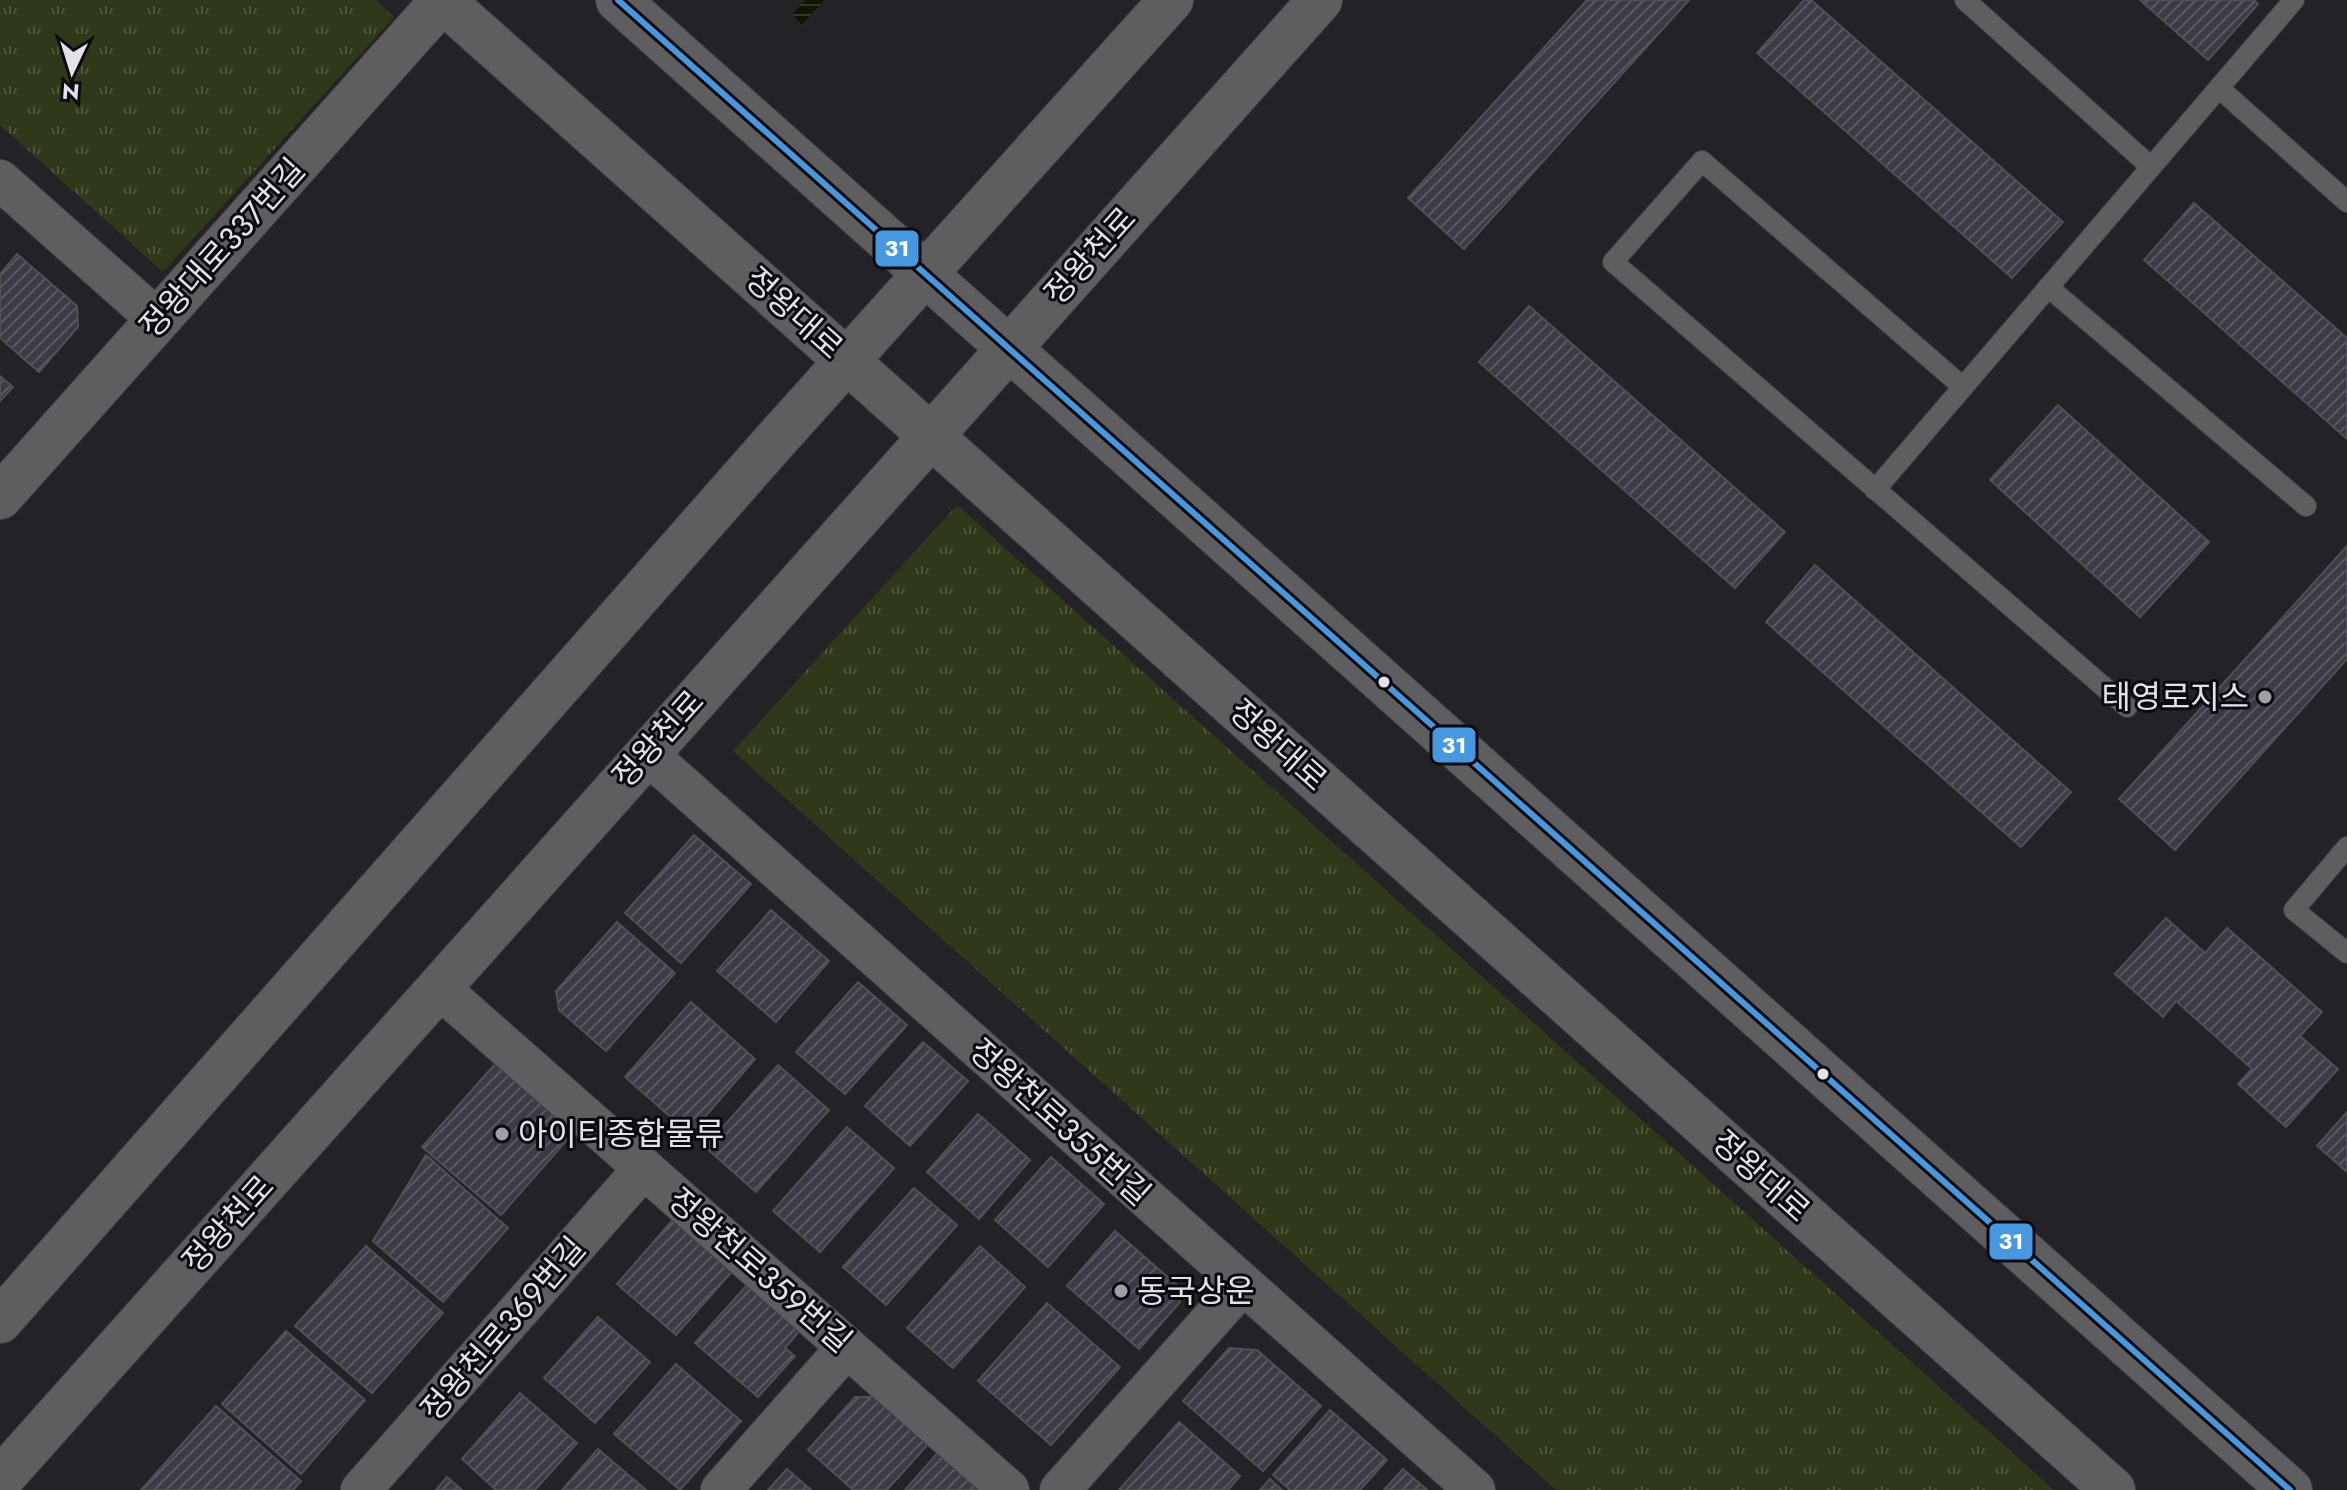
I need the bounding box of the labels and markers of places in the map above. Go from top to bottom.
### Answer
unlabelled marker [1376,674,1392,690]
place label: 태영로지스 [2102,674,2249,720]
marker: 태영로지스 [2256,688,2274,706]
unlabelled marker [1815,1066,1831,1082]
place label: 아이티종합물류 [518,1111,724,1157]
marker: 아이티종합물류 [493,1125,511,1143]
place label: 동국상운 [1137,1268,1255,1314]
marker: 동국상운 [1112,1282,1130,1300]

